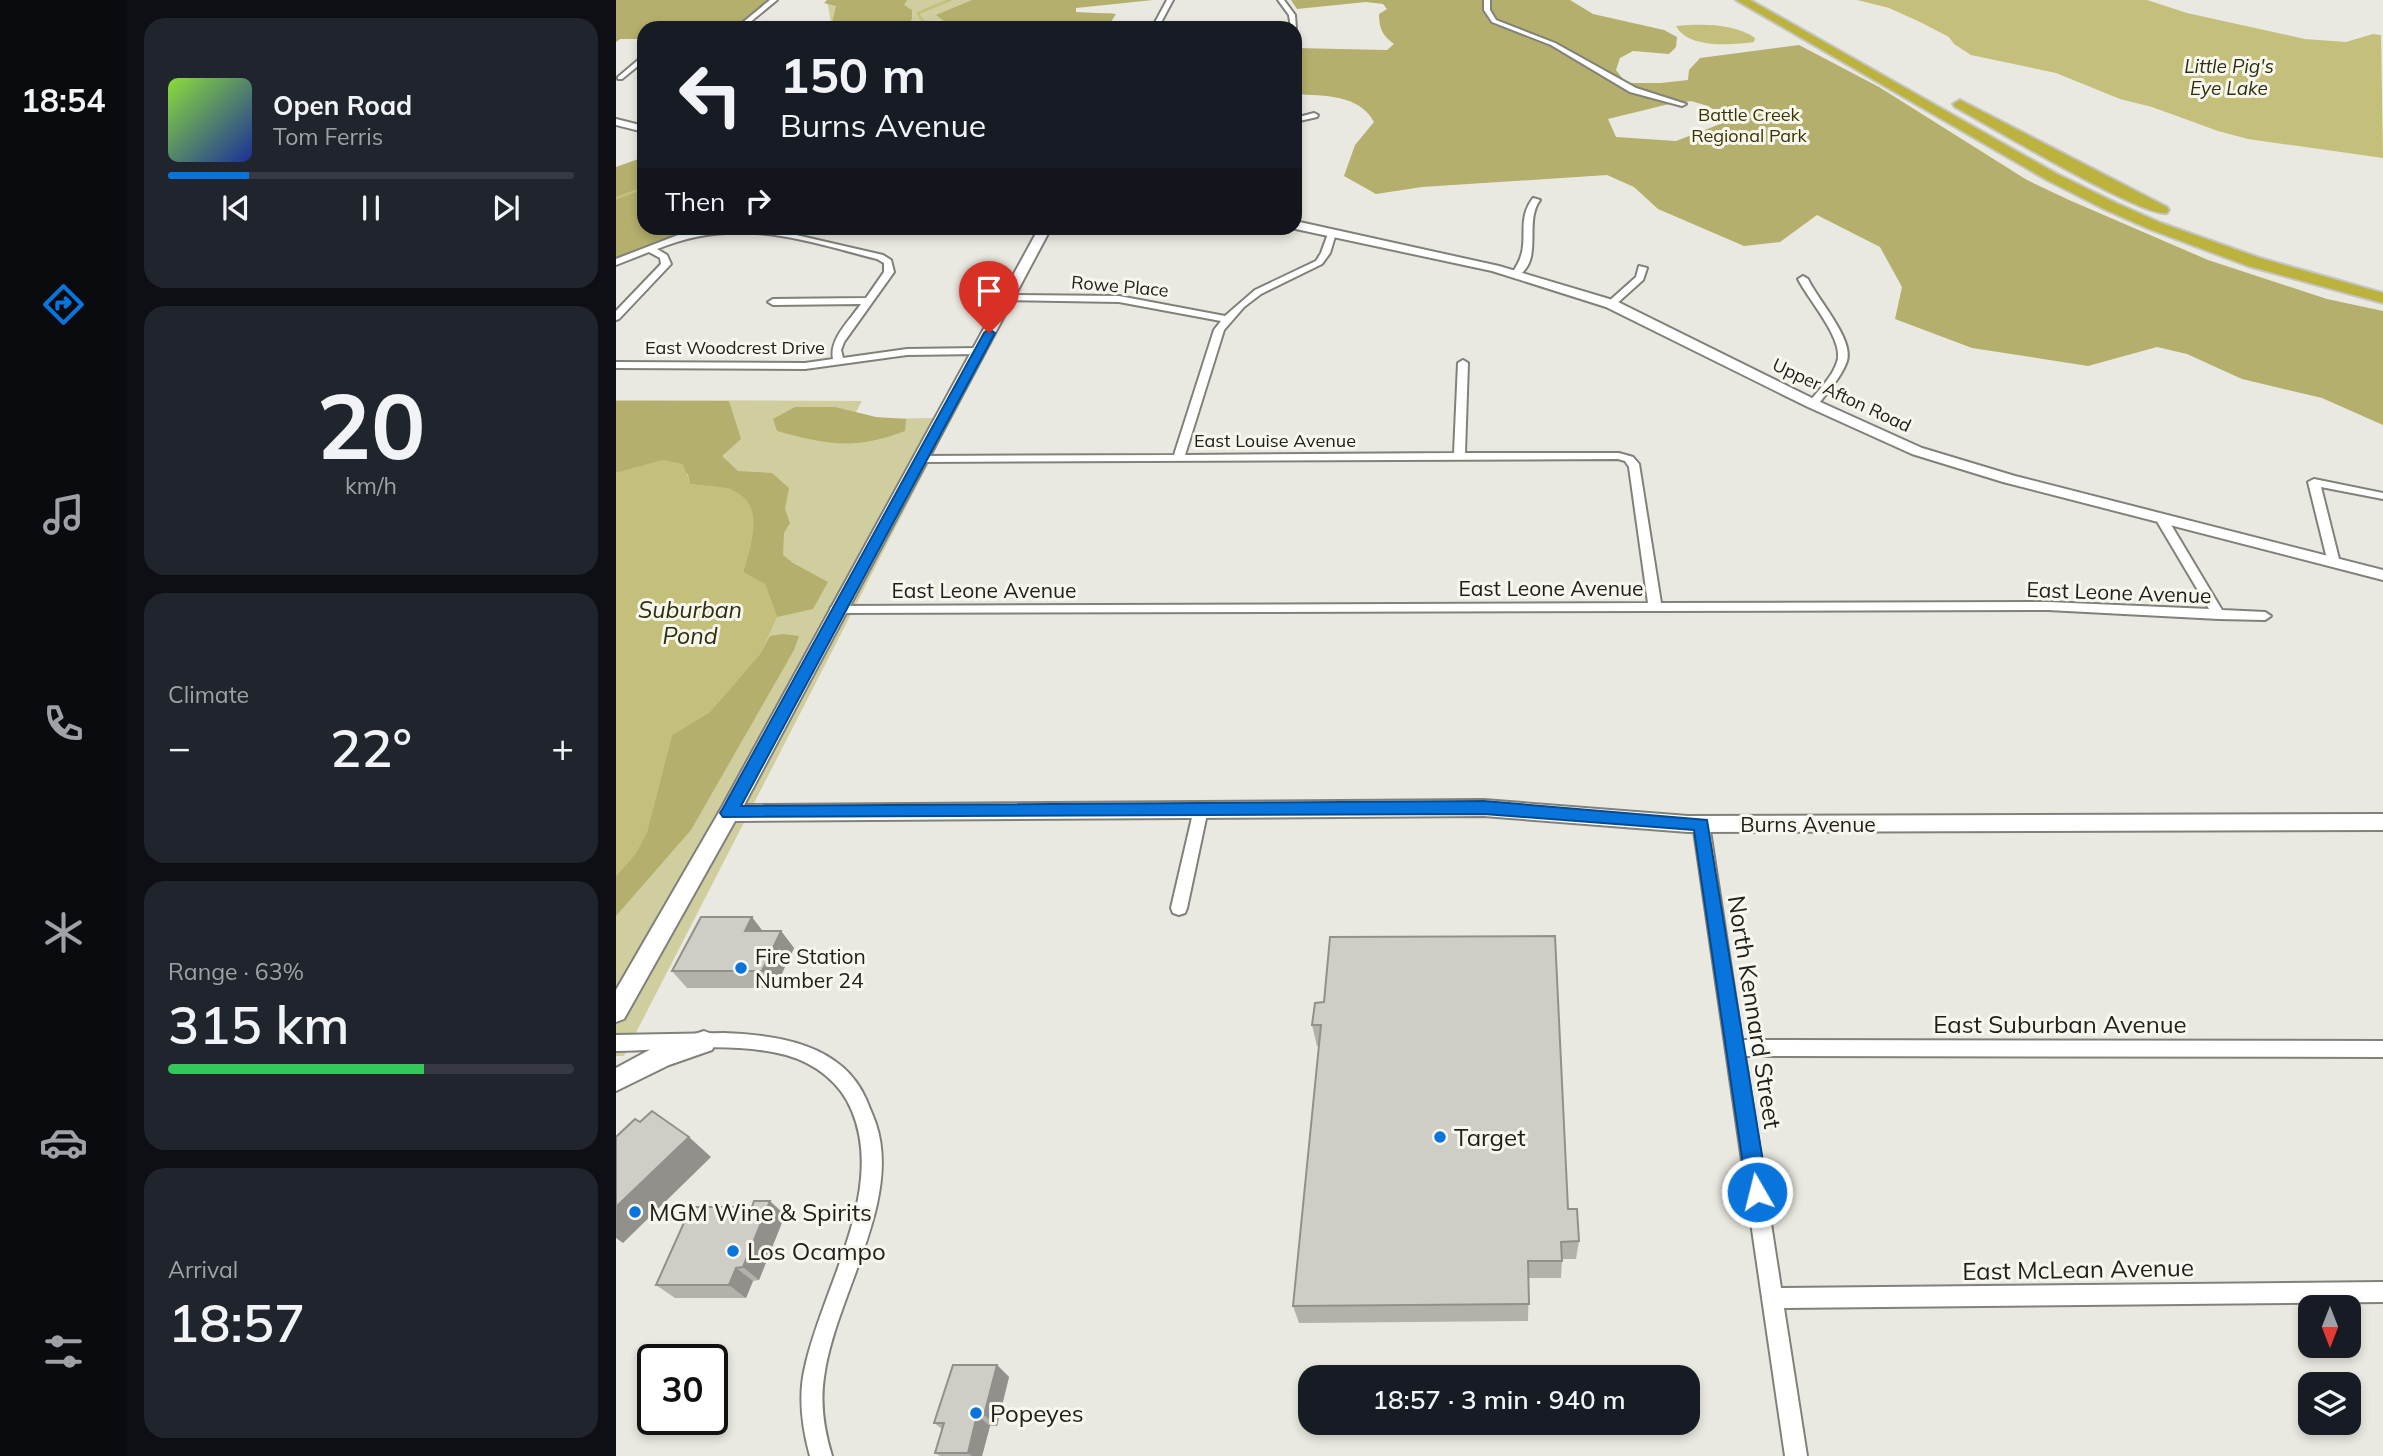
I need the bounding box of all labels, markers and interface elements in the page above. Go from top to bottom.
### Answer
text: 150 m [780,44,926,105]
icon: left [665,49,756,140]
water label: Little Pig's Eye Lake [2184,54,2274,100]
text: 18:54 [21,80,105,120]
text: Open Road [273,89,412,122]
park label: Battle Creek Regional Park [1691,103,1808,147]
text: Burns Avenue [780,105,986,145]
text: Tom Ferris [273,122,383,151]
icon: right [739,182,777,220]
text: Then [665,185,725,218]
icon: previous [217,189,255,227]
icon: pause [352,189,390,227]
icon: next [487,189,525,227]
pin [959,261,1019,333]
street label: Rowe Place [1070,270,1170,302]
icon: arrive [970,272,1008,310]
icon: directions [39,280,88,329]
street label: East Woodcrest Drive [645,336,825,359]
street label: Upper Afton Road [1769,353,1915,437]
text: 20 [316,368,426,482]
street label: East Louise Avenue [1194,429,1356,452]
text: km/h [345,471,397,500]
icon: music [39,490,88,539]
street label: East Leone Avenue [1458,575,1644,601]
street label: East Leone Avenue [2026,576,2212,608]
street label: East Leone Avenue [891,577,1077,603]
water label: Suburban Pond [638,595,742,650]
text: Climate [168,680,249,709]
icon: phone [39,699,88,748]
text: 22° [330,715,412,780]
text: − [168,723,191,771]
text: + [551,723,574,771]
street label: Burns Avenue [1740,811,1876,837]
street label: North Kennard Street [1722,893,1788,1131]
icon: climate [39,908,88,957]
place label: Fire Station Number 24 [755,943,866,993]
text: Range · 63% [168,957,304,986]
marker: Fire Station Number 24 [733,960,749,976]
text: 315 km [168,992,349,1057]
street label: East Suburban Avenue [1933,1009,2187,1039]
icon: car [39,1118,88,1167]
place label: Target [1454,1122,1526,1152]
marker: Target [1432,1129,1448,1145]
position arrow [1720,1155,1794,1229]
place label: MGM Wine & Spirits [649,1197,872,1227]
marker: MGM Wine & Spirits [627,1204,643,1220]
place label: Los Ocampo [747,1236,886,1266]
marker: Los Ocampo [725,1243,741,1259]
street label: East McLean Avenue [1962,1252,2194,1286]
text: Arrival [168,1255,238,1284]
text: 18:57 [168,1290,305,1355]
north arrow [2298,1295,2361,1358]
map controls [2298,1295,2361,1435]
icon: filters [39,1327,88,1376]
speed limit sign: 30 [637,1344,728,1435]
button: layers [2298,1372,2361,1435]
text: 18:57 · 3 min · 940 m [1372,1383,1626,1416]
place label: Popeyes [990,1398,1084,1428]
marker: Popeyes [968,1405,984,1421]

